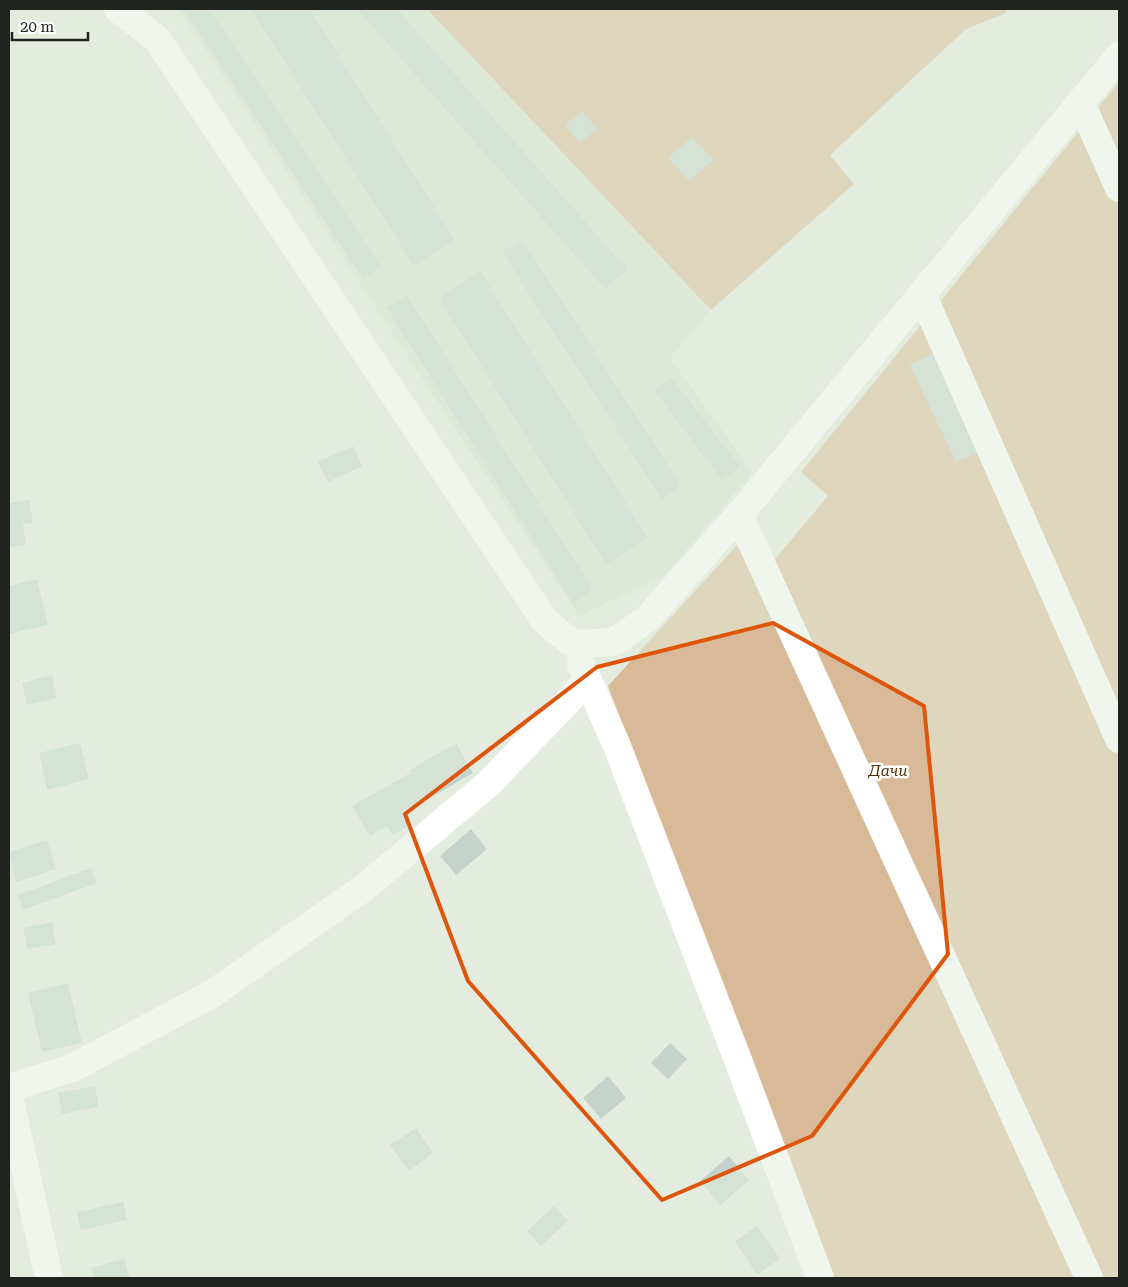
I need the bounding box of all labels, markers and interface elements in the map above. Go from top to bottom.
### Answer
scale bar [12,10,89,42]
text: 20 m [20,18,55,36]
park label: Дачи [867,762,908,780]

